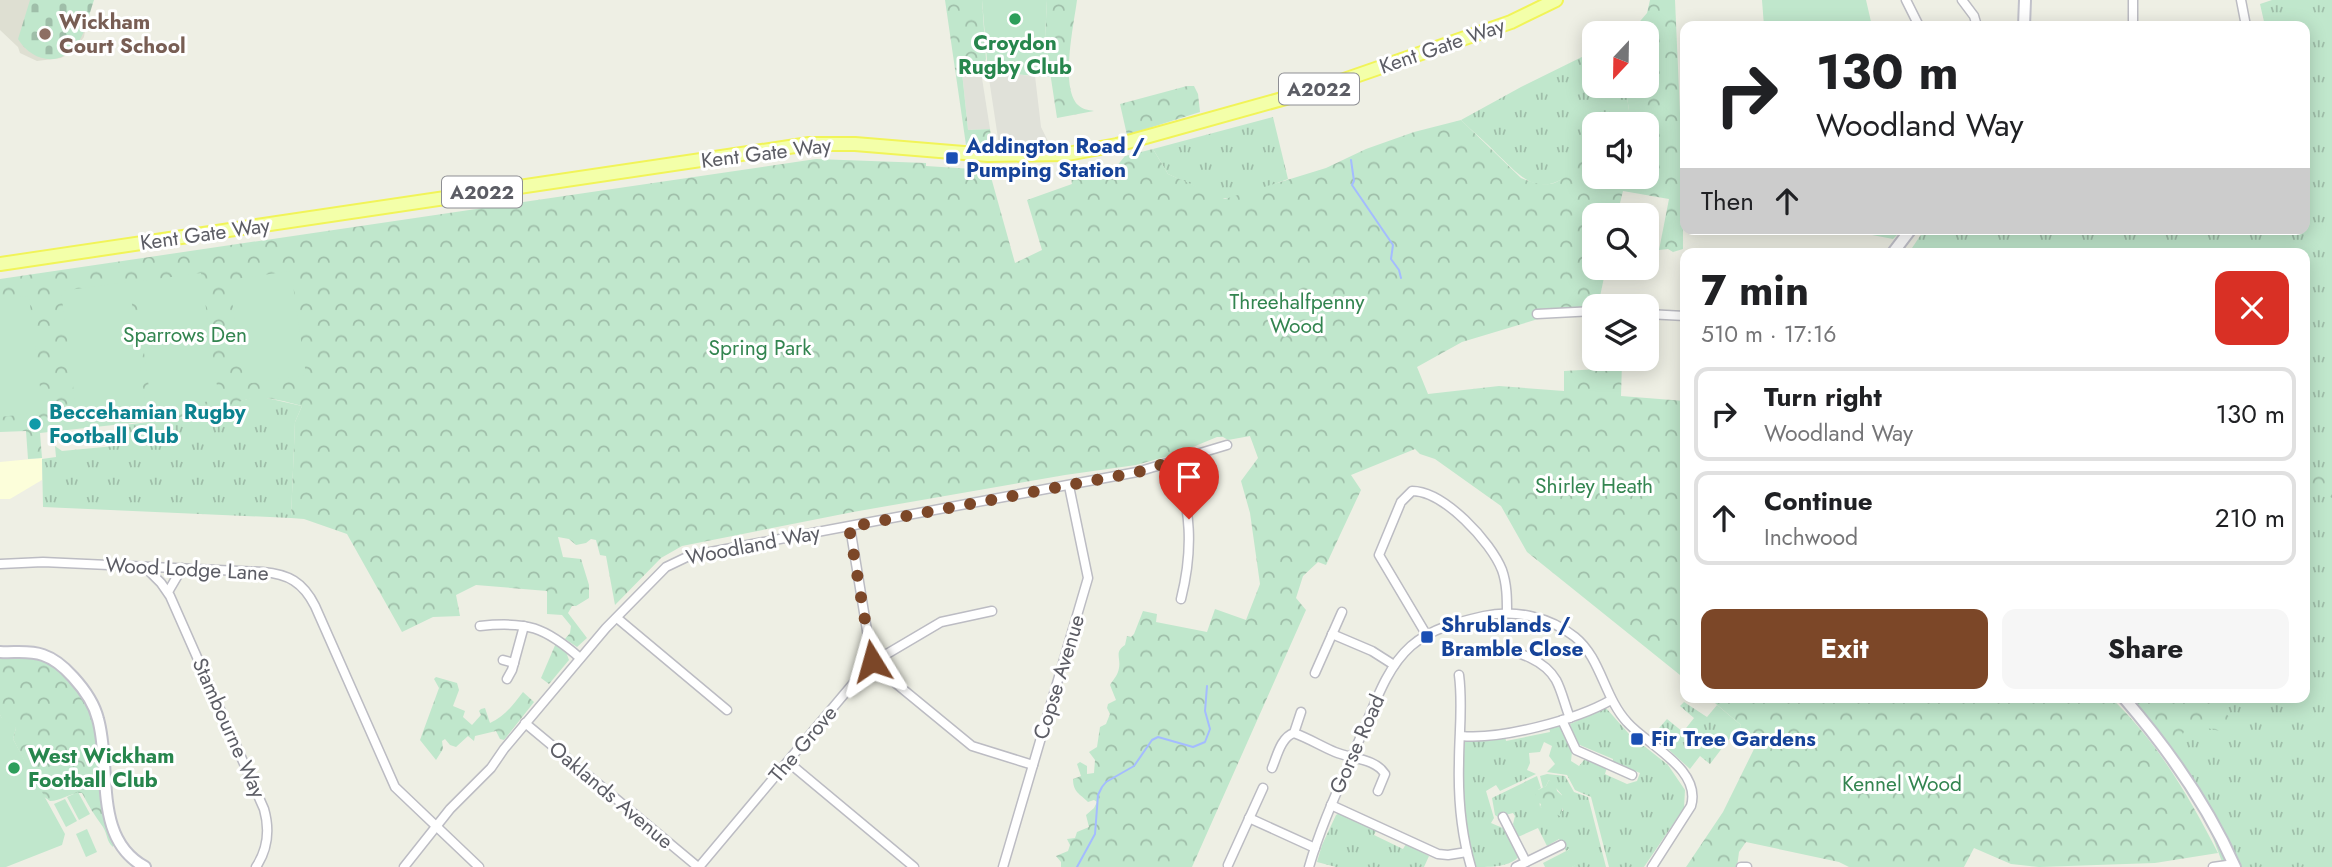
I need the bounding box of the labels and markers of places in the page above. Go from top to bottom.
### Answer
place label: Wickham Court School [59,7,186,61]
marker: Croydon Rugby Club [1007,11,1023,27]
marker: Wickham Court School [37,26,53,42]
place label: Croydon Rugby Club [958,28,1072,82]
place label: Addington Road / Pumping Station [965,131,1145,185]
marker: Addington Road / Pumping Station [944,150,960,166]
place label: Beccehamian Rugby Football Club [49,397,247,451]
marker: Beccehamian Rugby Football Club [27,416,43,432]
pin [1159,447,1219,519]
place label: Shrublands / Bramble Close [1441,610,1583,664]
marker: Shrublands / Bramble Close [1419,629,1435,645]
place label: Fir Tree Gardens [1651,724,1816,754]
marker: Fir Tree Gardens [1629,731,1645,747]
place label: West Wickham Football Club [28,741,174,795]
marker: West Wickham Football Club [6,760,22,776]

